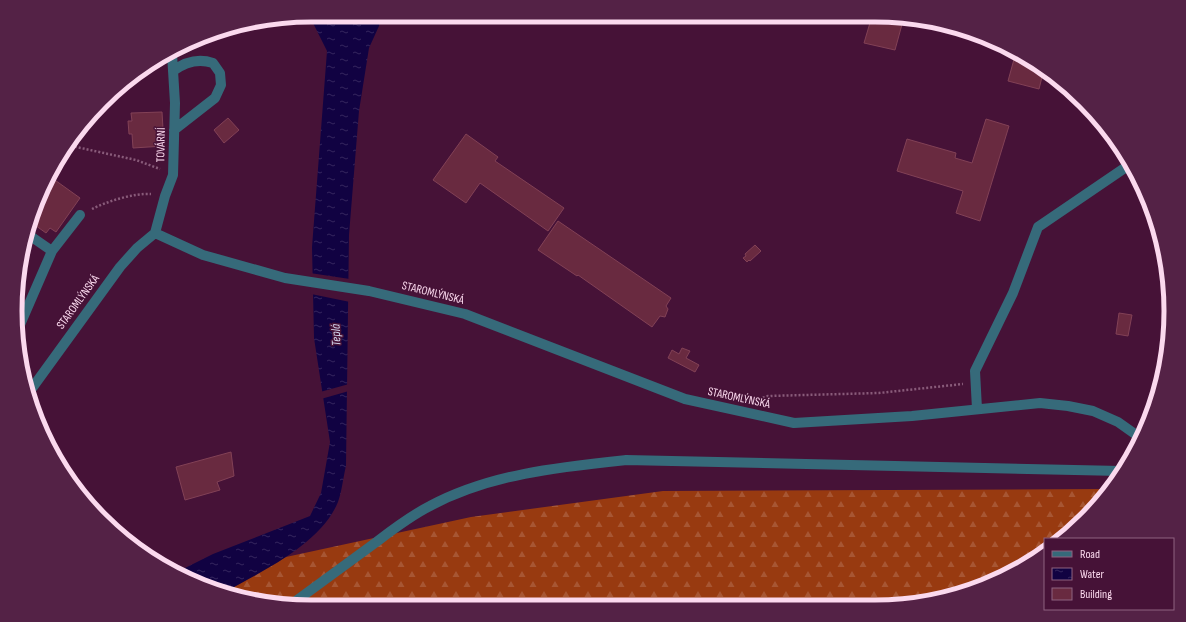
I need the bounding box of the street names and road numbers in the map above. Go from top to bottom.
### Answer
street label: TOVÁRNÍ [153,127,169,163]
street label: STAROMLÝNSKÁ [53,271,103,332]
street label: STAROMLÝNSKÁ [400,278,467,308]
street label: STAROMLÝNSKÁ [706,384,773,412]

